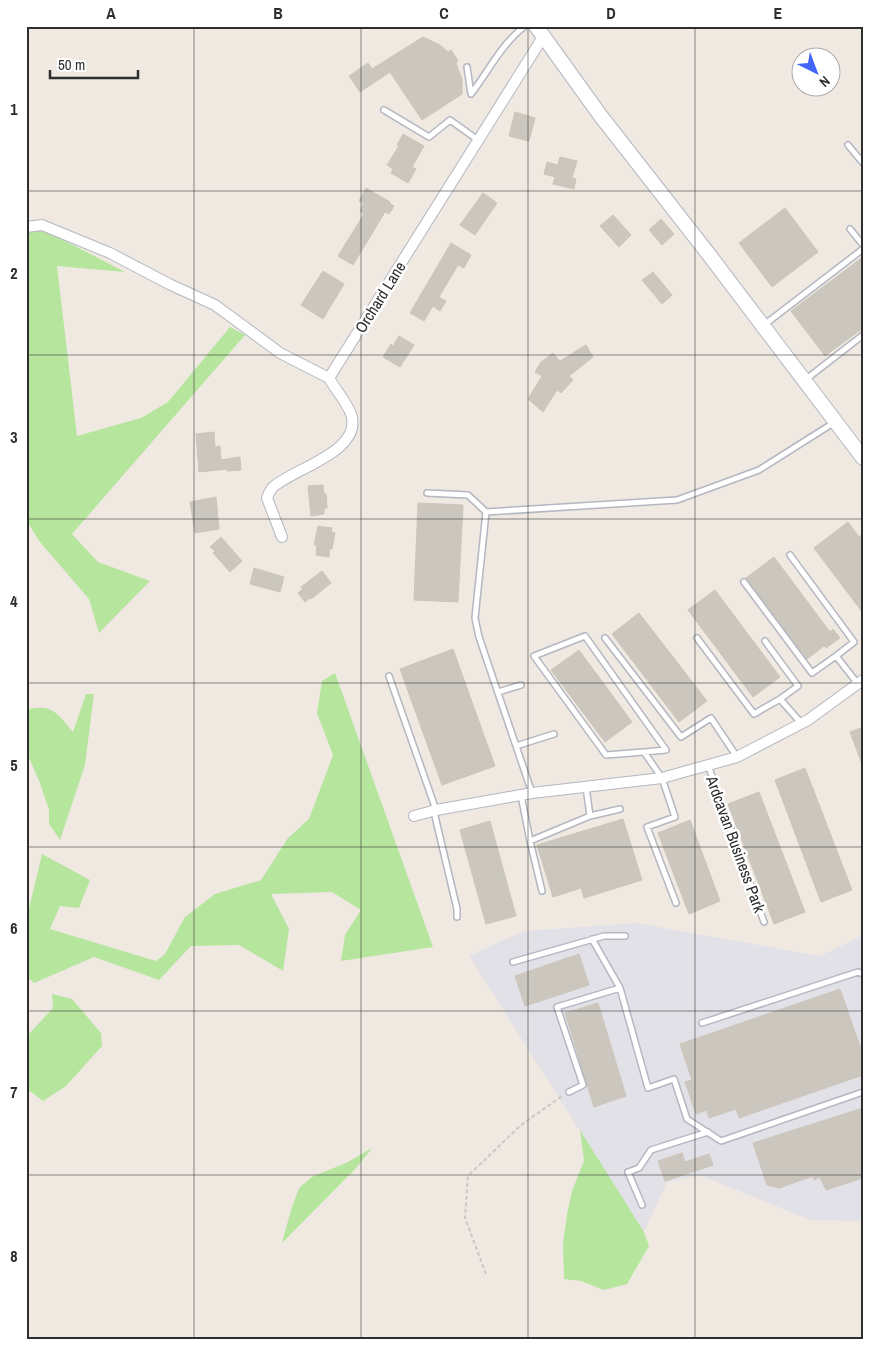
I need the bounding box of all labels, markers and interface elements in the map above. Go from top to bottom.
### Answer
text: A [106,2,116,24]
text: B [273,2,283,24]
text: C [439,2,449,24]
text: D [606,2,616,24]
text: E [774,2,783,24]
scale bar [50,48,138,80]
north arrow [792,48,842,98]
text: 50 m [58,54,85,75]
text: N [816,72,834,91]
text: 1 [10,98,18,120]
street label: Orchard Lane [349,257,411,337]
text: 2 [10,262,18,284]
text: 3 [10,426,18,448]
text: 4 [10,590,18,612]
text: 5 [10,754,18,776]
street label: Ardcavan Business Park [701,772,771,916]
text: 6 [10,917,18,939]
text: 7 [10,1081,18,1103]
text: 8 [10,1245,18,1267]

